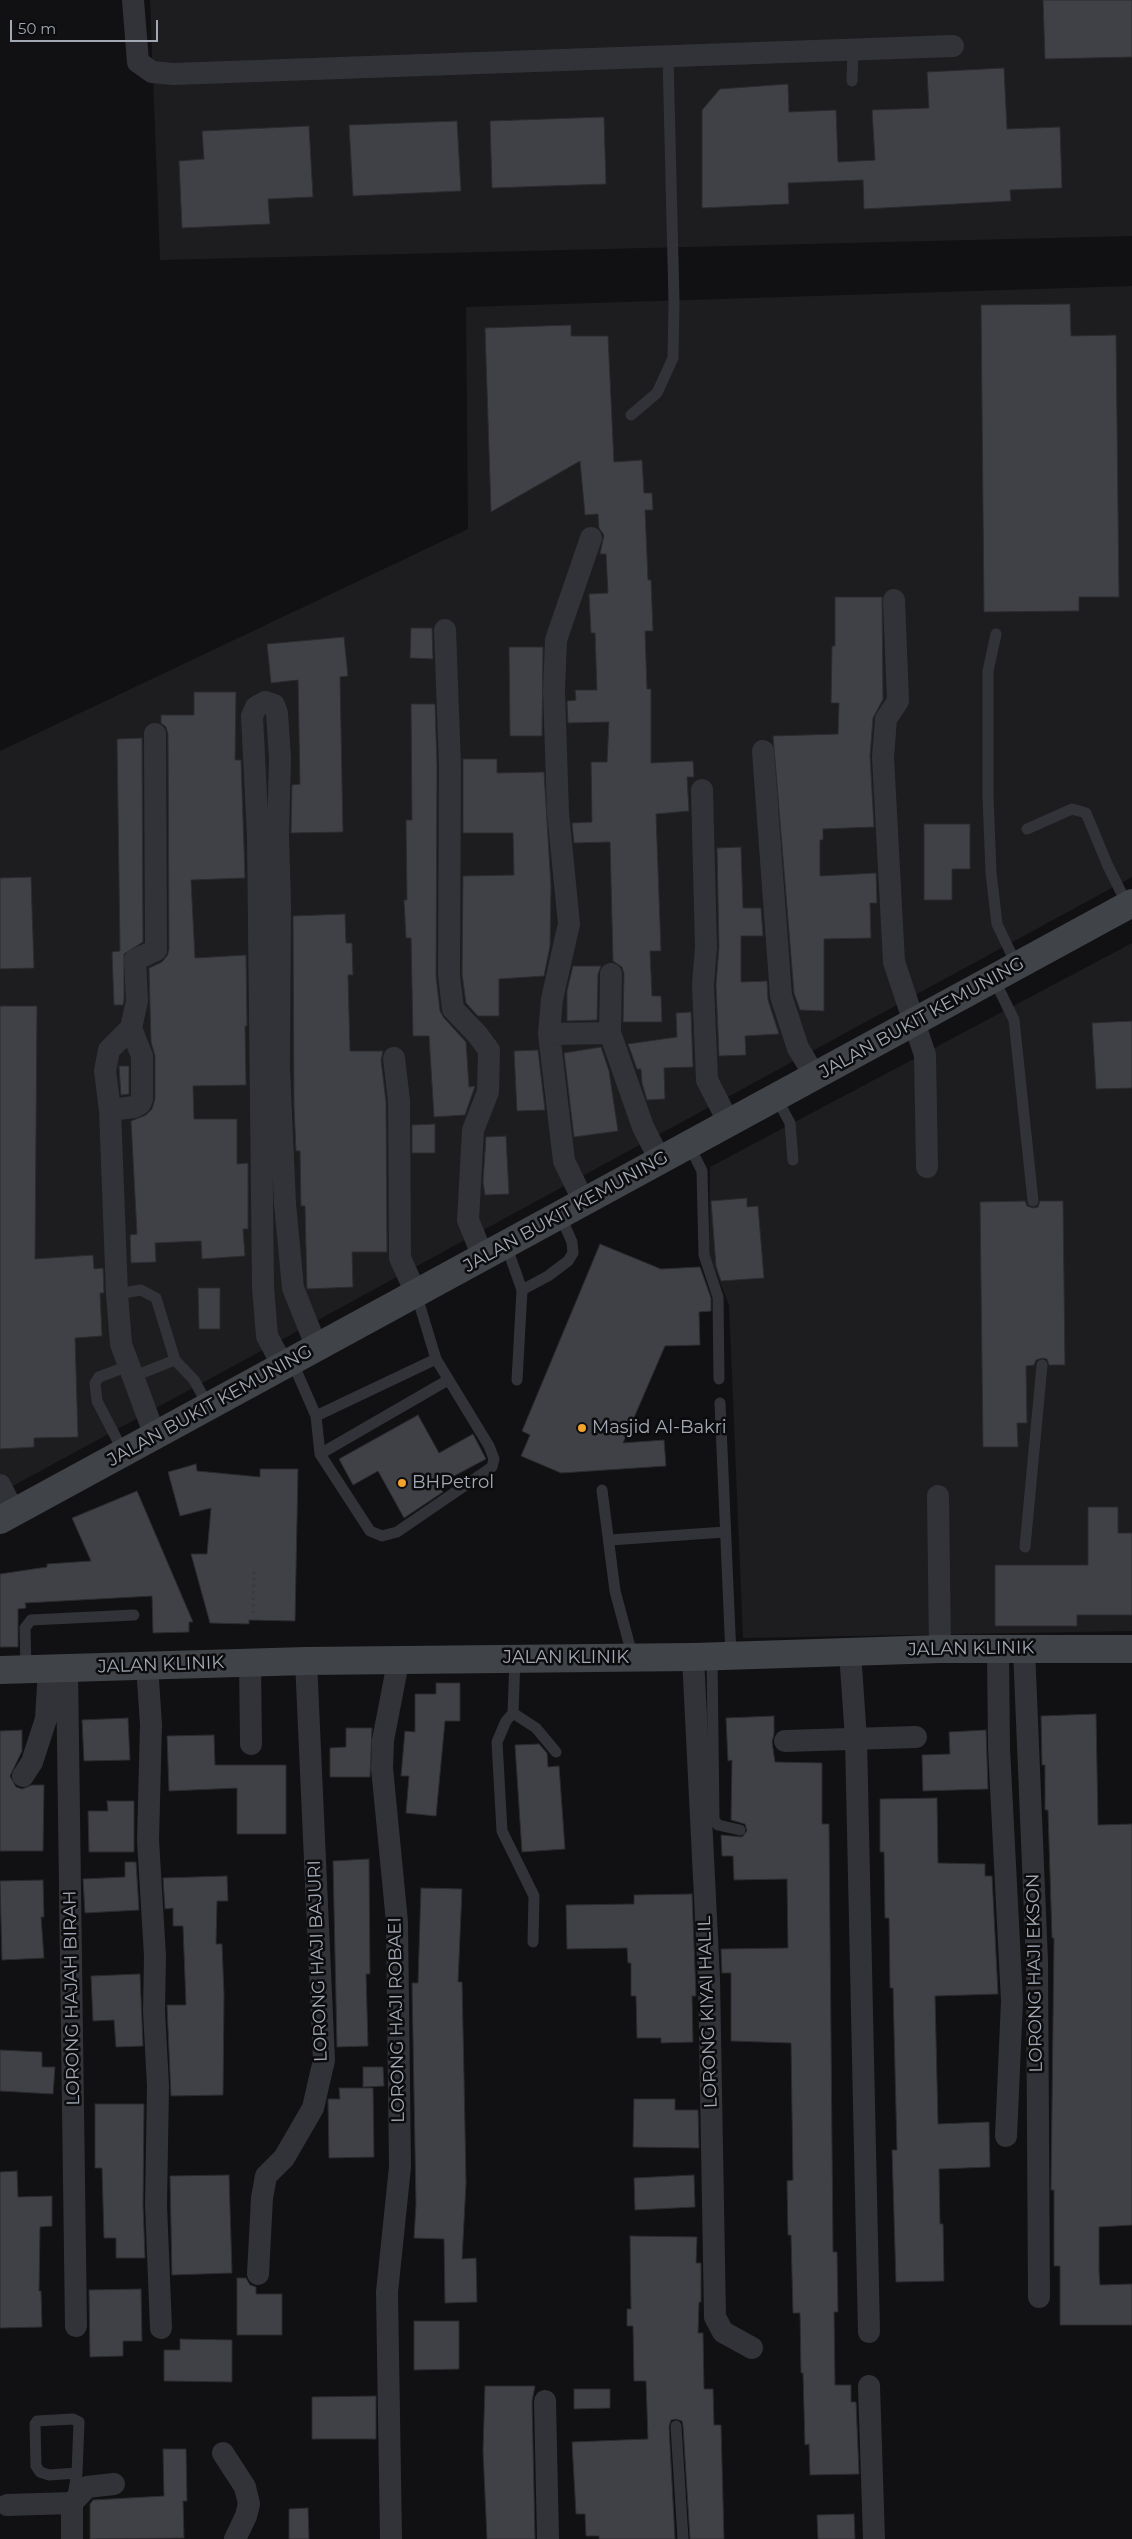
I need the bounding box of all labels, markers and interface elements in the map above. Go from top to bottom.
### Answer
scale bar [12,10,160,42]
text: 50 m [18,19,56,38]
street label: JALAN BUKIT KEMUNING [816,953,1028,1083]
street label: JALAN BUKIT KEMUNING [460,1147,672,1277]
street label: JALAN BUKIT KEMUNING [104,1341,316,1471]
place label: Masjid Al-Bakri [592,1417,727,1439]
marker: Masjid Al-Bakri [576,1422,588,1434]
place label: BHPetrol [412,1472,494,1494]
marker: BHPetrol [396,1477,408,1489]
street label: JALAN KLINIK [908,1637,1034,1661]
street label: JALAN KLINIK [503,1647,629,1669]
street label: JALAN KLINIK [98,1652,224,1678]
street label: LORONG HAJI BAJURI [304,1860,332,2062]
street label: LORONG HAJI EKSON [1022,1873,1048,2073]
street label: LORONG HAJAH BIRAH [59,1890,85,2106]
street label: LORONG KIYAI HALIL [694,1915,722,2109]
street label: LORONG HAJI ROBAEI [384,1917,410,2123]

